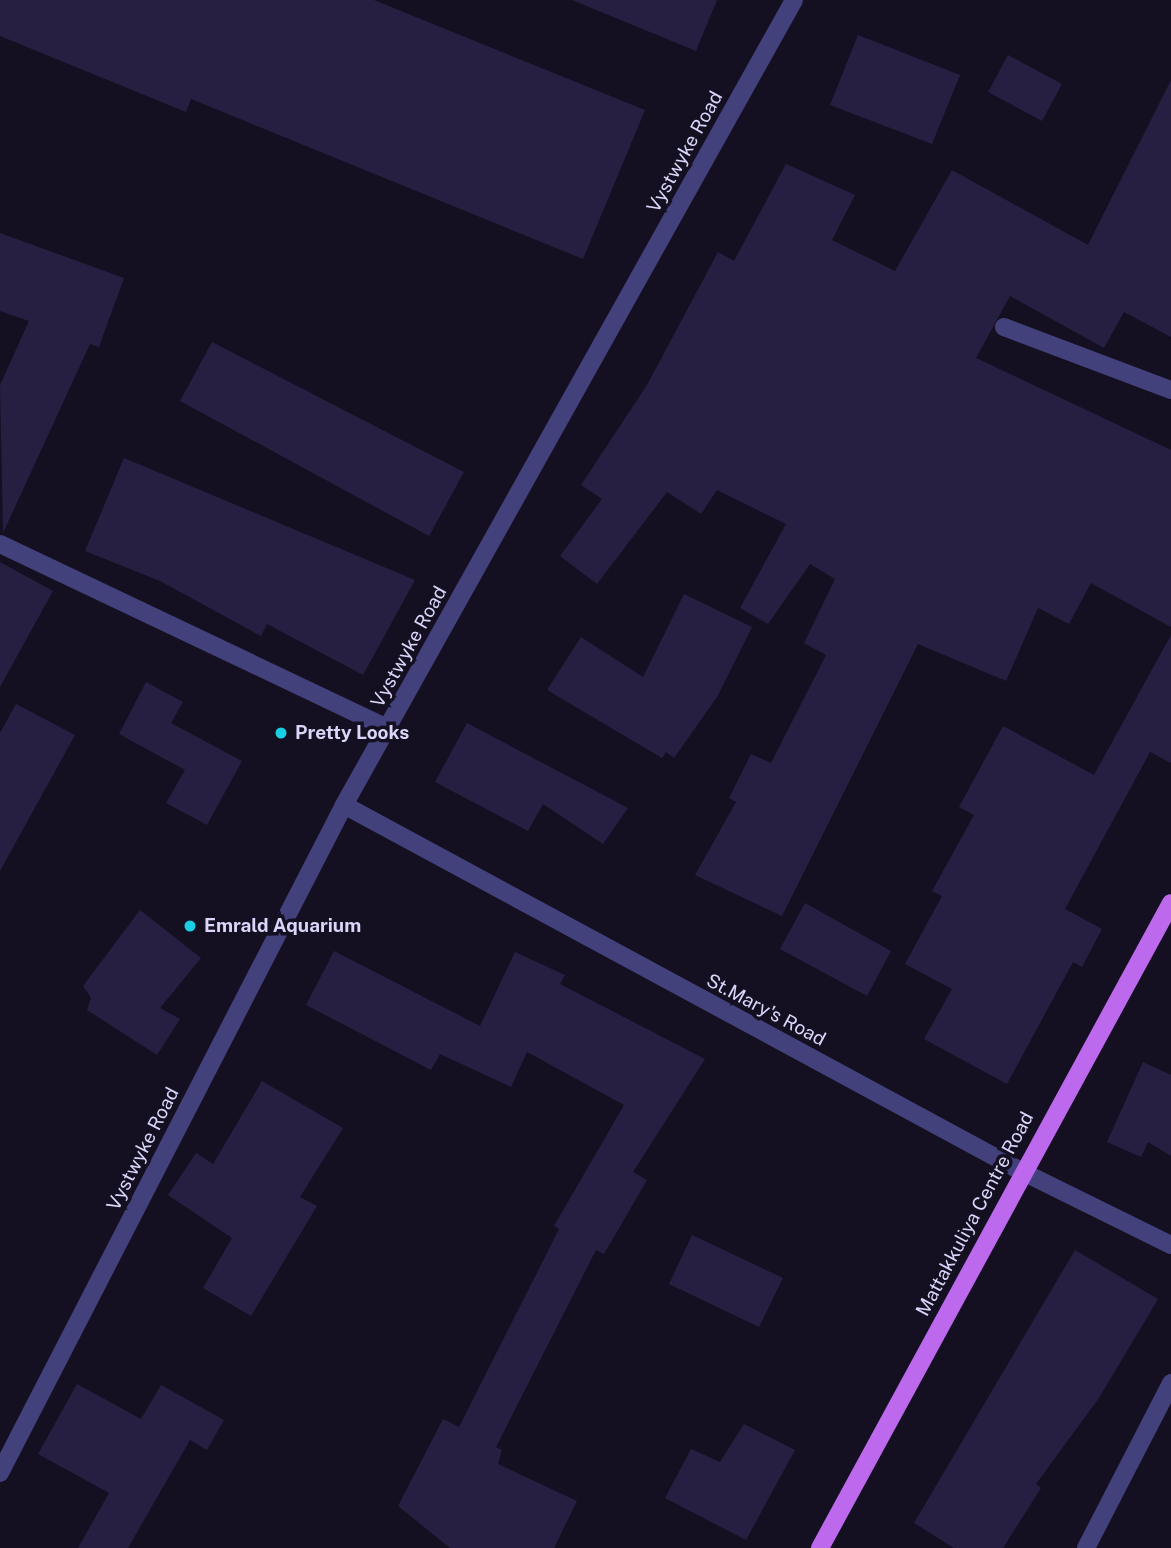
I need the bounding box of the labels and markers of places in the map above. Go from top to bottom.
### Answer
place label: Pretty Looks [295,722,409,744]
marker: Pretty Looks [273,725,289,741]
place label: Emrald Aquarium [204,915,361,937]
marker: Emrald Aquarium [182,918,198,934]

